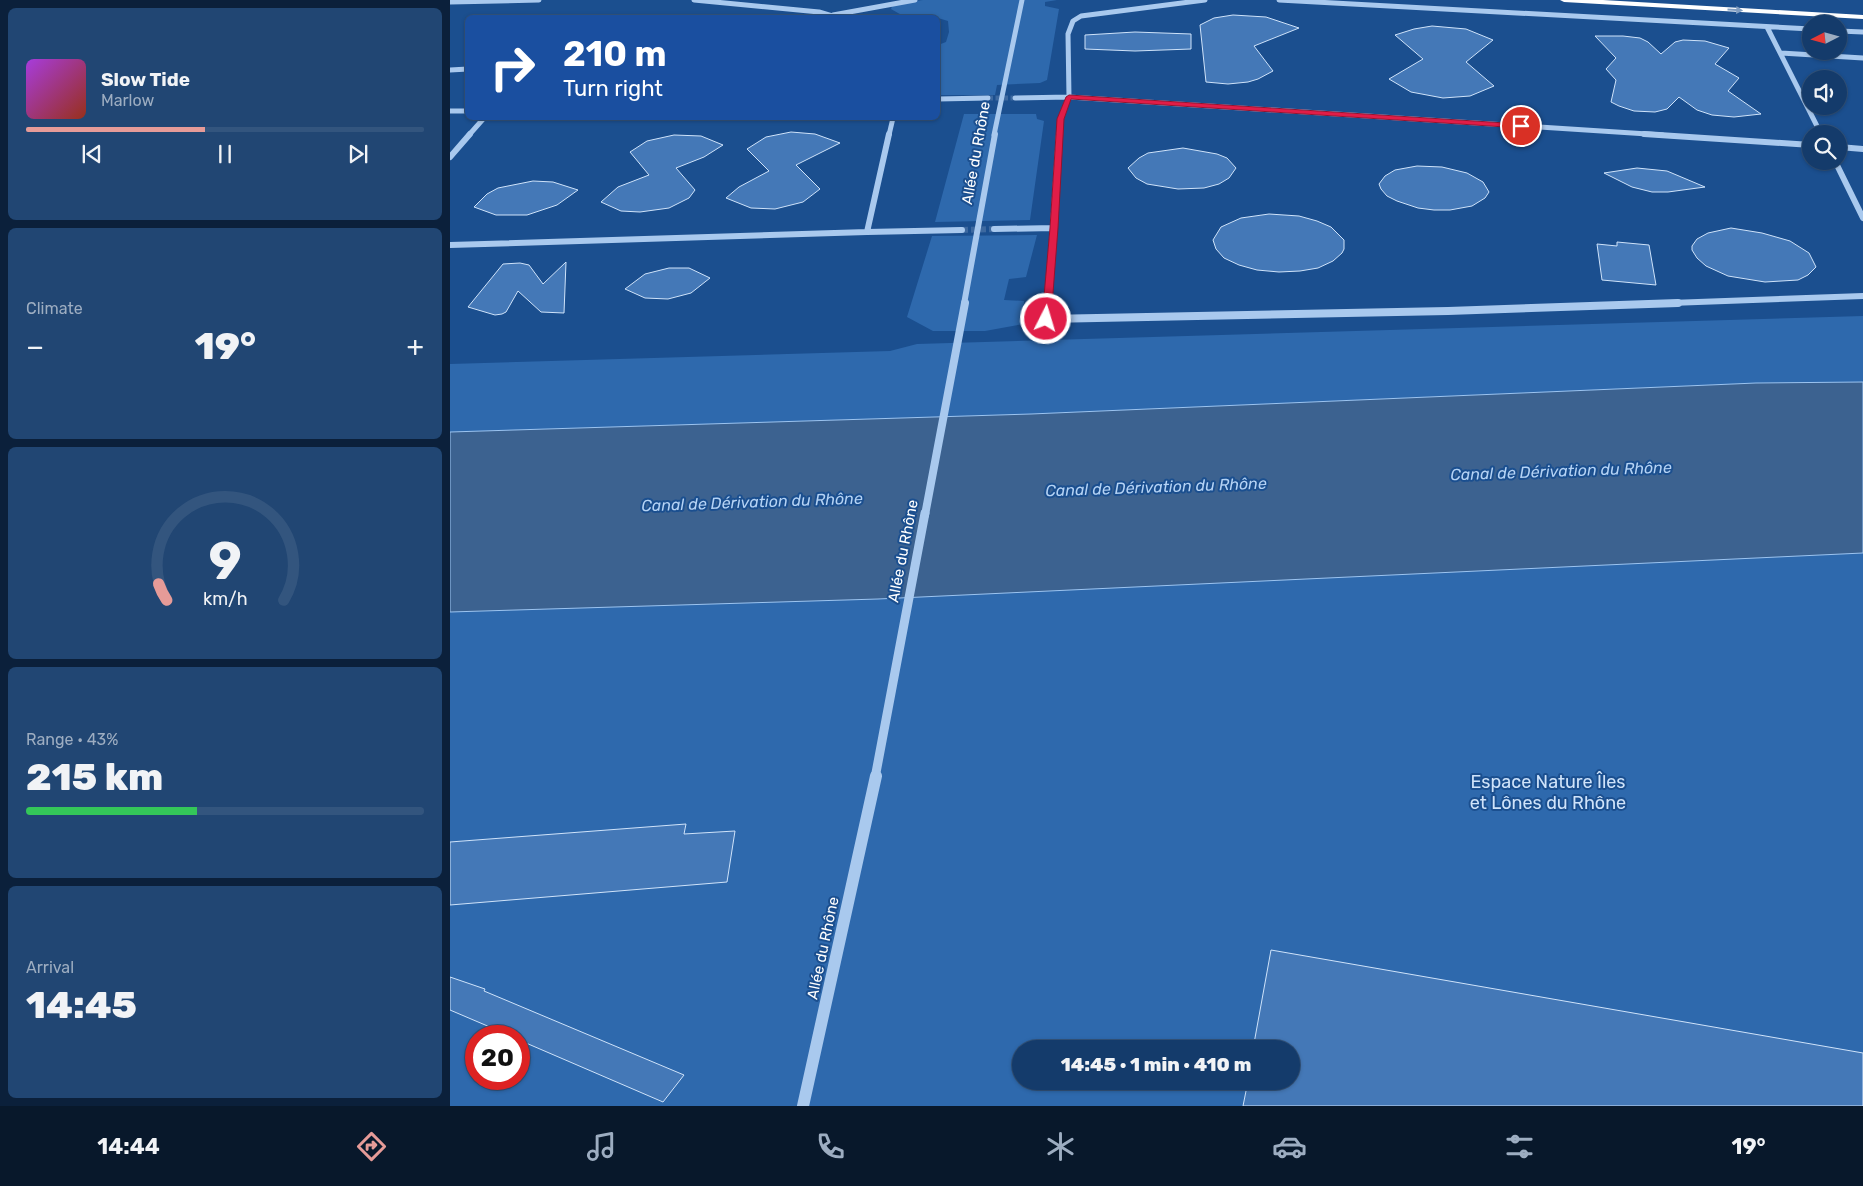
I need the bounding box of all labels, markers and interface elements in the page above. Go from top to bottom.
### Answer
one-way arrow [1727,6,1743,14]
north arrow [1802,15,1848,60]
map controls [1802,15,1847,170]
text: 210 m [563,33,666,75]
icon: right [480,35,545,100]
text: Slow Tide [101,68,190,91]
button: sound [1802,70,1847,115]
text: Turn right [563,75,663,102]
text: Marlow [101,91,154,110]
street label: Allée du Rhône [958,100,994,206]
pin [1500,105,1542,147]
icon: arrive [1507,112,1535,140]
button: search [1802,125,1847,170]
icon: previous [78,140,106,168]
icon: pause [211,140,239,168]
icon: next [344,140,372,168]
position arrow [1019,292,1071,344]
text: Climate [26,299,83,318]
text: 19° [195,323,256,369]
text: − [26,330,44,363]
text: + [407,330,424,363]
water label: Canal de Dérivation du Rhône [1450,458,1672,484]
water label: Canal de Dérivation du Rhône [1045,474,1267,500]
water label: Canal de Dérivation du Rhône [641,489,863,515]
street label: Allée du Rhône [884,498,922,604]
text: 9 [208,530,242,592]
text: km/h [203,588,247,609]
text: Range · 43% [26,730,118,749]
text: 215 km [26,754,163,800]
park label: Espace Nature Îles et Lônes du Rhône [1470,771,1626,814]
street label: Allée du Rhône [803,895,843,1001]
text: Arrival [26,958,74,977]
text: 14:45 [26,982,137,1028]
speed limit sign: 20 [465,1025,530,1090]
text: 14:45 · 1 min · 410 m [1061,1053,1251,1076]
icon: directions [354,1129,389,1164]
icon: music [584,1129,619,1164]
icon: phone [813,1129,848,1164]
icon: climate [1043,1129,1078,1164]
icon: car [1272,1129,1307,1164]
icon: filters [1502,1129,1537,1164]
text: 14:44 [97,1133,160,1160]
text: 19° [1732,1133,1766,1160]

